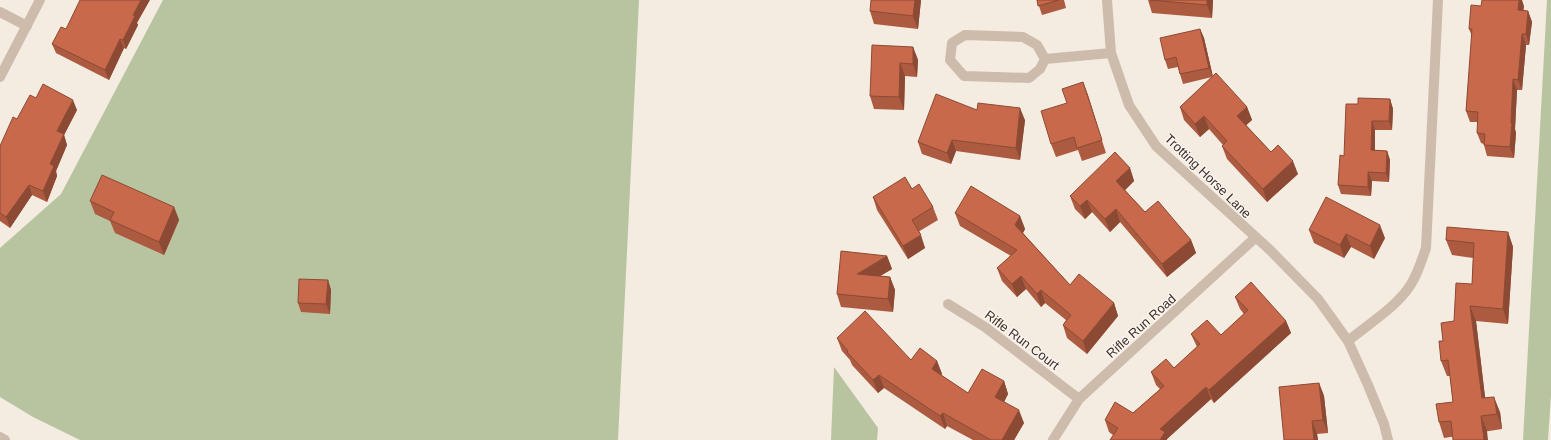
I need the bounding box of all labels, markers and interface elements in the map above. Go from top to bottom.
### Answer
street label: Trotting Horse Lane [1162,131,1254,221]
street label: Rifle Run Road [1103,291,1179,361]
street label: Rifle Run Court [982,307,1062,373]

